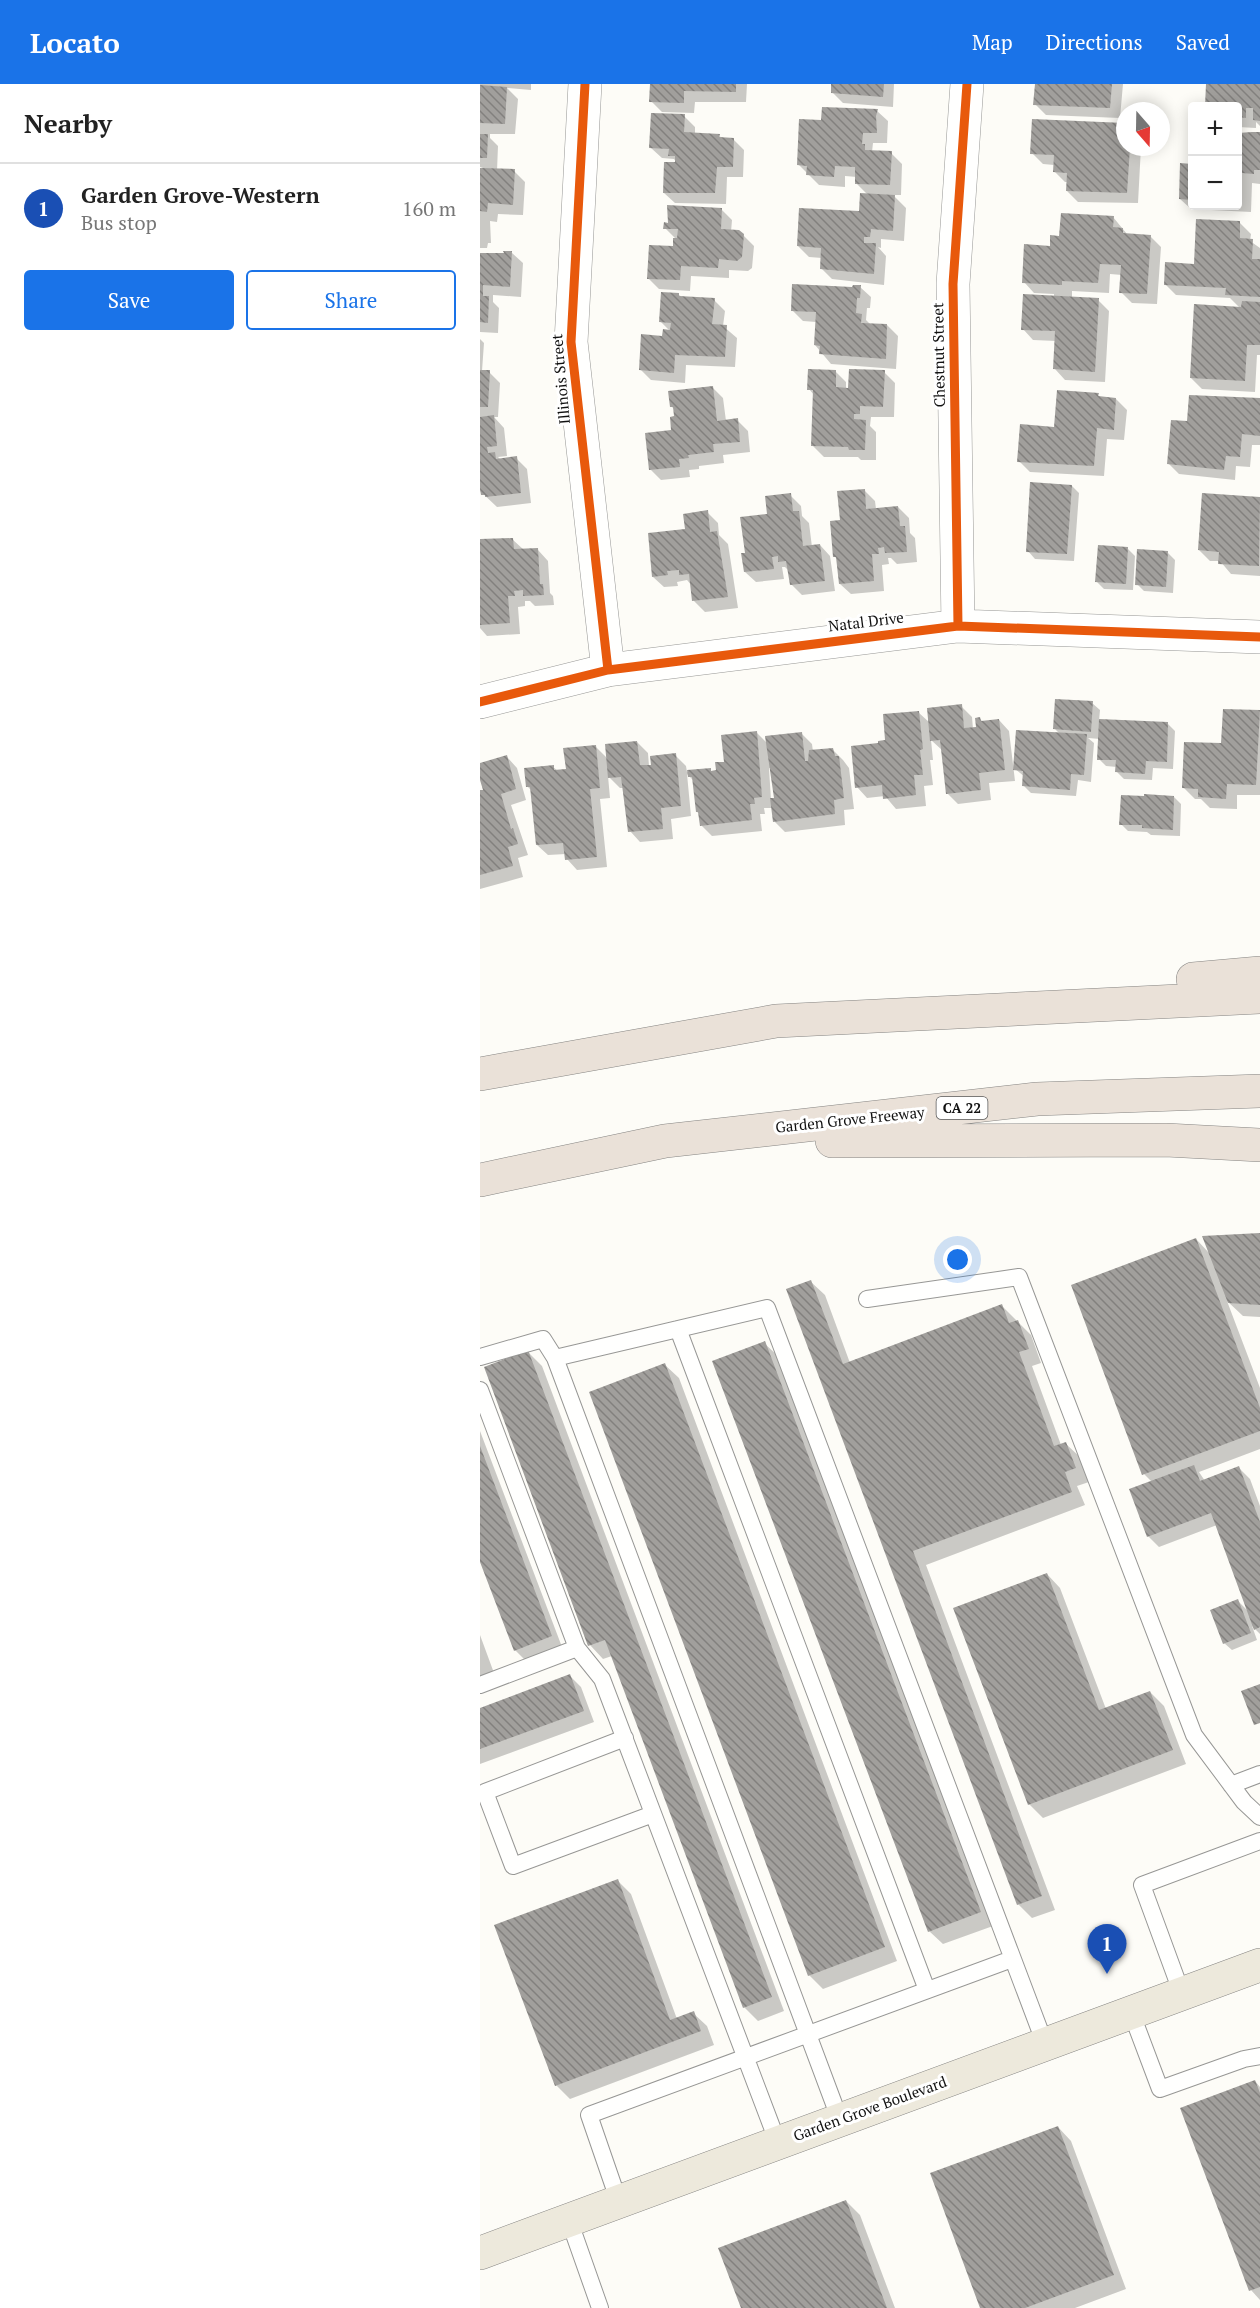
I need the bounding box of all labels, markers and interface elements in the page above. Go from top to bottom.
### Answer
text: Locato [30,24,120,61]
text: Map [972,28,1013,56]
text: Directions [1046,28,1143,56]
text: Saved [1176,28,1230,56]
north arrow [1116,102,1170,156]
map controls [1188,102,1242,210]
button: + [1188,102,1242,156]
text: Nearby [24,106,112,140]
button: − [1188,156,1242,210]
text: Garden Grove-Western [81,180,320,209]
text: 1 [38,195,49,222]
text: 160 m [402,195,456,222]
text: Bus stop [81,209,157,236]
button: Save [24,270,234,330]
button: Share [246,270,456,330]
street label: Chestnut Street [927,302,949,408]
street label: Illinois Street [546,333,574,425]
street label: Natal Drive [827,606,905,636]
road number: CA 22 [936,1097,988,1119]
street label: Garden Grove Freeway [774,1101,926,1137]
your location [943,1245,972,1274]
pin: 1 [1088,1924,1126,1974]
street label: Garden Grove Boulevard [790,2071,949,2145]

